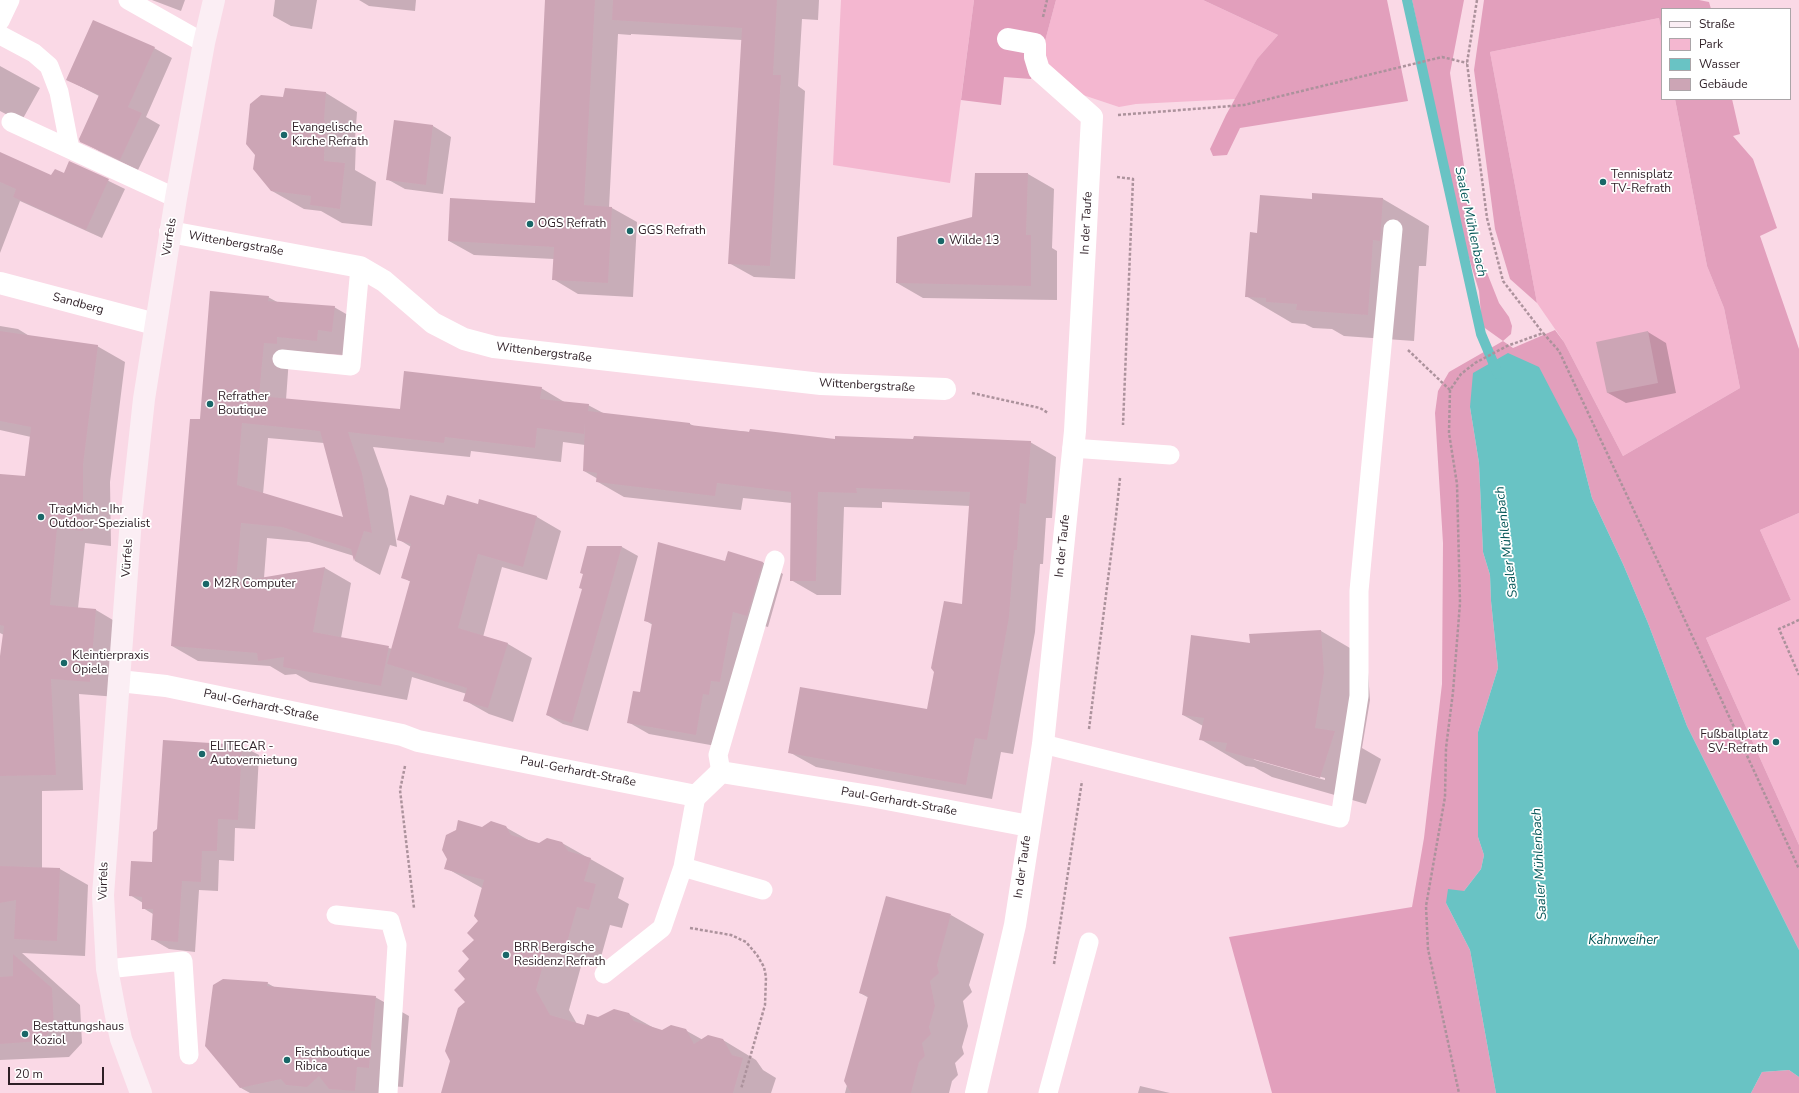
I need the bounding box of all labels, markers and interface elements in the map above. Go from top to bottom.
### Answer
legend [1661,8,1791,100]
text: Straße [1699,16,1735,32]
text: Park [1699,36,1723,52]
text: Wasser [1699,56,1740,72]
text: Gebäude [1699,76,1748,92]
place label: Evangelische Kirche Refrath [292,121,368,149]
marker: Evangelische Kirche Refrath [279,130,289,140]
water label: Saaler Mühlenbach [1451,165,1489,279]
place label: Tennisplatz TV-Refrath [1611,168,1673,196]
marker: Tennisplatz TV-Refrath [1598,177,1608,187]
street label: In der Taufe [1078,191,1096,255]
street label: Vürfels [160,217,180,257]
place label: OGS Refrath [538,217,606,231]
marker: OGS Refrath [525,219,535,229]
place label: GGS Refrath [638,224,706,238]
marker: GGS Refrath [625,226,635,236]
street label: Wittenbergstraße [187,229,285,259]
place label: Wilde 13 [949,234,999,248]
marker: Wilde 13 [936,236,946,246]
street label: Sandberg [51,290,105,318]
street label: Wittenbergstraße [495,340,593,366]
street label: Wittenbergstraße [819,376,915,396]
place label: Refrather Boutique [218,390,269,418]
marker: Refrather Boutique [205,399,215,409]
water label: Saaler Mühlenbach [1492,485,1522,599]
place label: TragMich - Ihr Outdoor-Spezialist [49,503,150,531]
marker: TragMich - Ihr Outdoor-Spezialist [36,512,46,522]
street label: In der Taufe [1053,514,1073,578]
street label: Vürfels [119,538,137,578]
place label: M2R Computer [214,577,296,591]
marker: M2R Computer [201,579,211,589]
place label: Kleintierpraxis Opiela [72,649,149,677]
marker: Kleintierpraxis Opiela [59,658,69,668]
street label: Paul-Gerhardt-Straße [202,687,320,725]
place label: Fußballplatz SV-Refrath [1700,728,1768,756]
marker: Fußballplatz SV-Refrath [1771,737,1781,747]
place label: ELITECAR - Autovermietung [210,740,297,768]
marker: ELITECAR - Autovermietung [197,749,207,759]
street label: Paul-Gerhardt-Straße [519,754,637,790]
street label: Paul-Gerhardt-Straße [840,785,958,819]
water label: Saaler Mühlenbach [1529,808,1551,920]
street label: In der Taufe [1011,835,1035,899]
street label: Vürfels [96,862,112,900]
water label: Kahnweiher [1588,933,1658,949]
place label: BRR Bergische Residenz Refrath [514,941,606,969]
marker: BRR Bergische Residenz Refrath [501,950,511,960]
place label: Bestattungshaus Koziol [33,1020,124,1048]
marker: Bestattungshaus Koziol [20,1029,30,1039]
place label: Fischboutique Ribica [295,1046,370,1074]
marker: Fischboutique Ribica [282,1055,292,1065]
scale bar [10,1059,106,1085]
text: 20 m [15,1066,43,1082]

